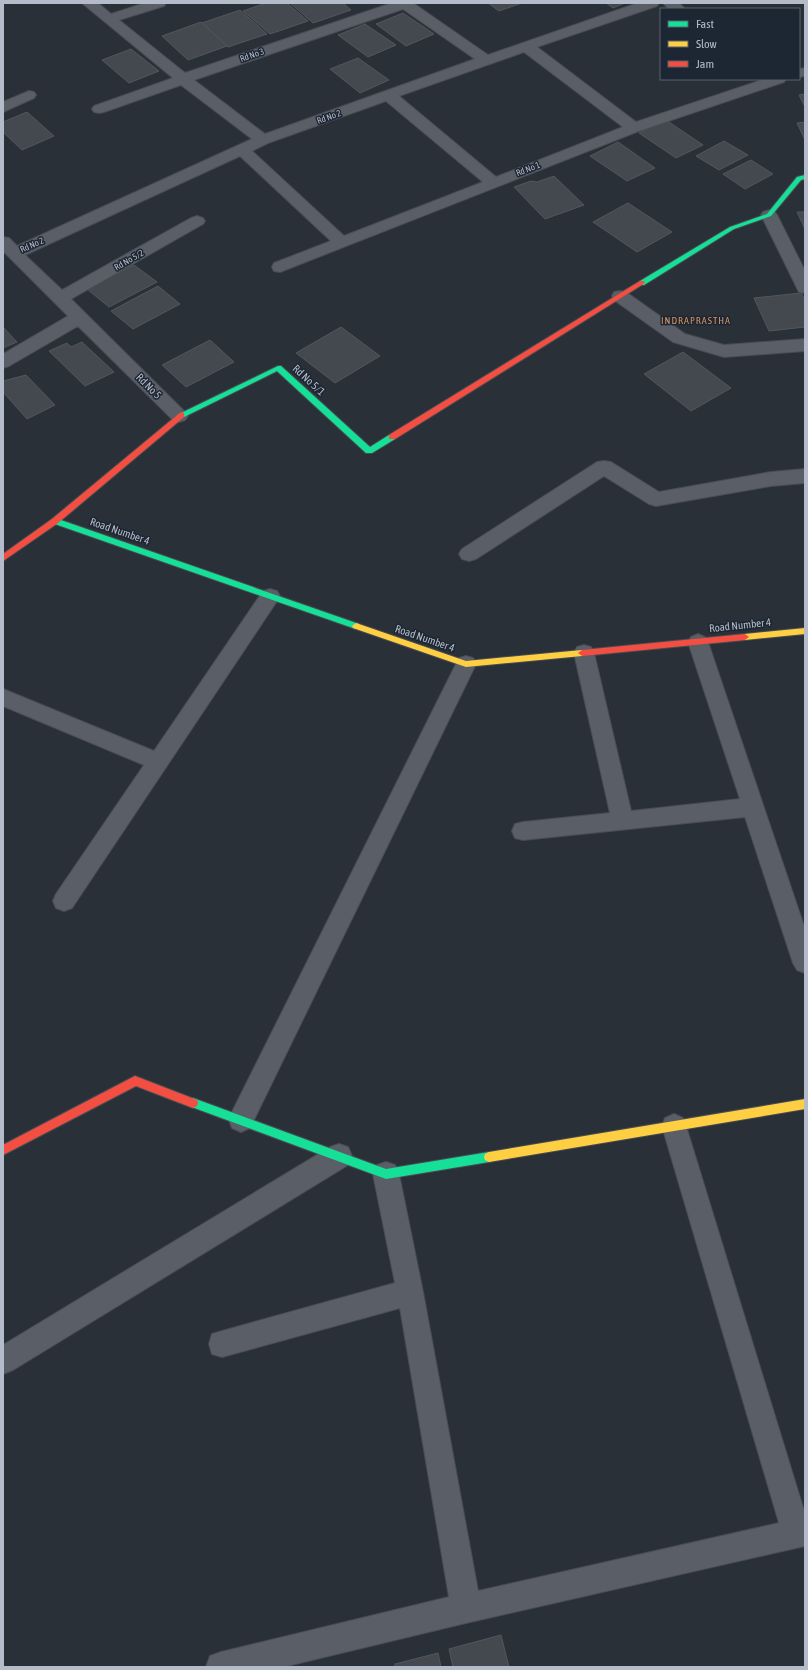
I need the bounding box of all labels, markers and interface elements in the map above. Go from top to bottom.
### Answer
legend [660,8,800,80]
text: Fast [696,17,714,31]
text: Slow [696,37,717,51]
street label: Rd No 3 [239,46,265,64]
text: Jam [696,57,714,71]
street label: Rd No 2 [316,108,342,126]
street label: Rd No 1 [515,160,541,178]
street label: Rd No 2 [19,235,45,255]
street label: Rd No 5/2 [113,248,145,272]
district label: INDRAPRASTHA [661,315,731,326]
street label: Rd No 5/1 [290,362,328,398]
street label: Rd No 5 [134,371,164,401]
street label: Road Number 4 [89,515,151,547]
street label: Road Number 4 [708,616,772,634]
street label: Road Number 4 [394,622,456,654]

